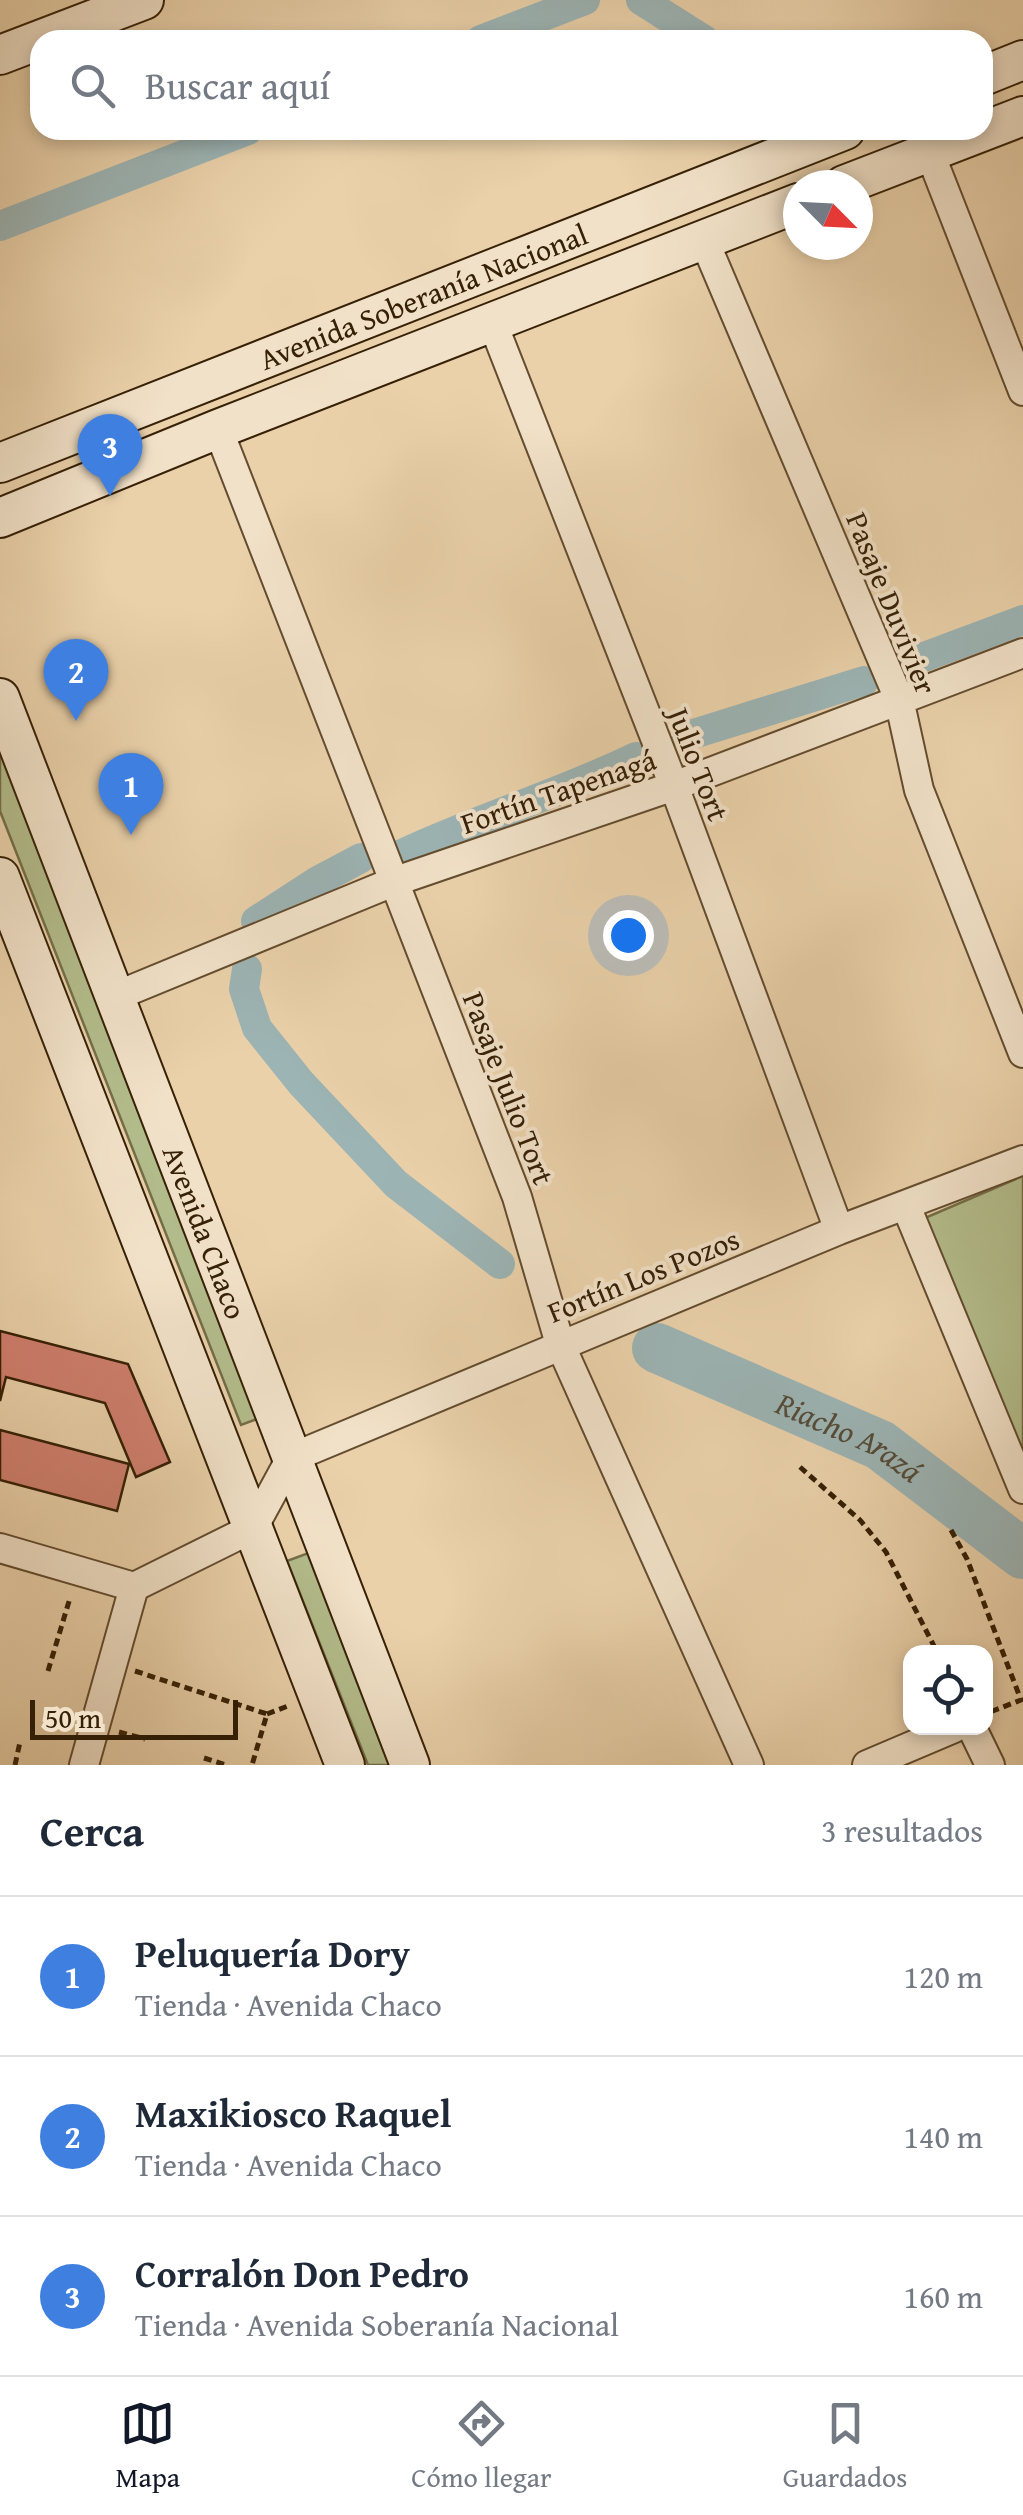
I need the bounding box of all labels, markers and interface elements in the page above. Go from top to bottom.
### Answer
search box [30,30,993,140]
text: Buscar aquí [145,57,330,113]
icon: search [65,58,120,113]
north arrow [783,170,873,260]
street label: Avenida Soberanía Nacional [253,212,594,381]
pin: 3 [78,414,142,496]
street label: Pasaje Duvivier [835,505,949,701]
pin: 2 [44,638,108,721]
street label: Julio Tort [656,697,741,828]
street label: Fortín Tapenagá [454,737,662,845]
pin: 1 [98,752,164,835]
your location [603,910,654,961]
street label: Pasaje Julio Tort [452,985,566,1191]
street label: Avenida Chaco [152,1139,259,1325]
street label: Fortín Los Pozos [540,1216,746,1334]
water label: Riacho Arazá [768,1379,933,1493]
map controls [903,1645,993,1735]
button: locate [903,1645,993,1735]
scale bar [30,1695,238,1740]
text: 50 m [45,1697,101,1738]
text: Cerca [40,1800,144,1861]
text: 3 resultados [821,1807,983,1854]
text: Peluquería Dory [135,1925,410,1981]
text: 1 [64,1953,81,2000]
text: 120 m [904,1953,983,2000]
text: Tienda · Avenida Chaco [135,1981,442,2028]
text: Maxikiosco Raquel [135,2085,452,2141]
text: 2 [64,2113,81,2160]
text: 140 m [904,2113,983,2160]
text: Tienda · Avenida Chaco [135,2141,442,2188]
text: Corralón Don Pedro [135,2245,469,2301]
text: 3 [64,2273,81,2320]
text: 160 m [904,2273,983,2320]
text: Tienda · Avenida Soberanía Nacional [135,2301,619,2348]
tab: Mapa [116,2396,180,2497]
tab: Cómo llegar [411,2396,552,2497]
tab: Guardados [783,2396,907,2497]

